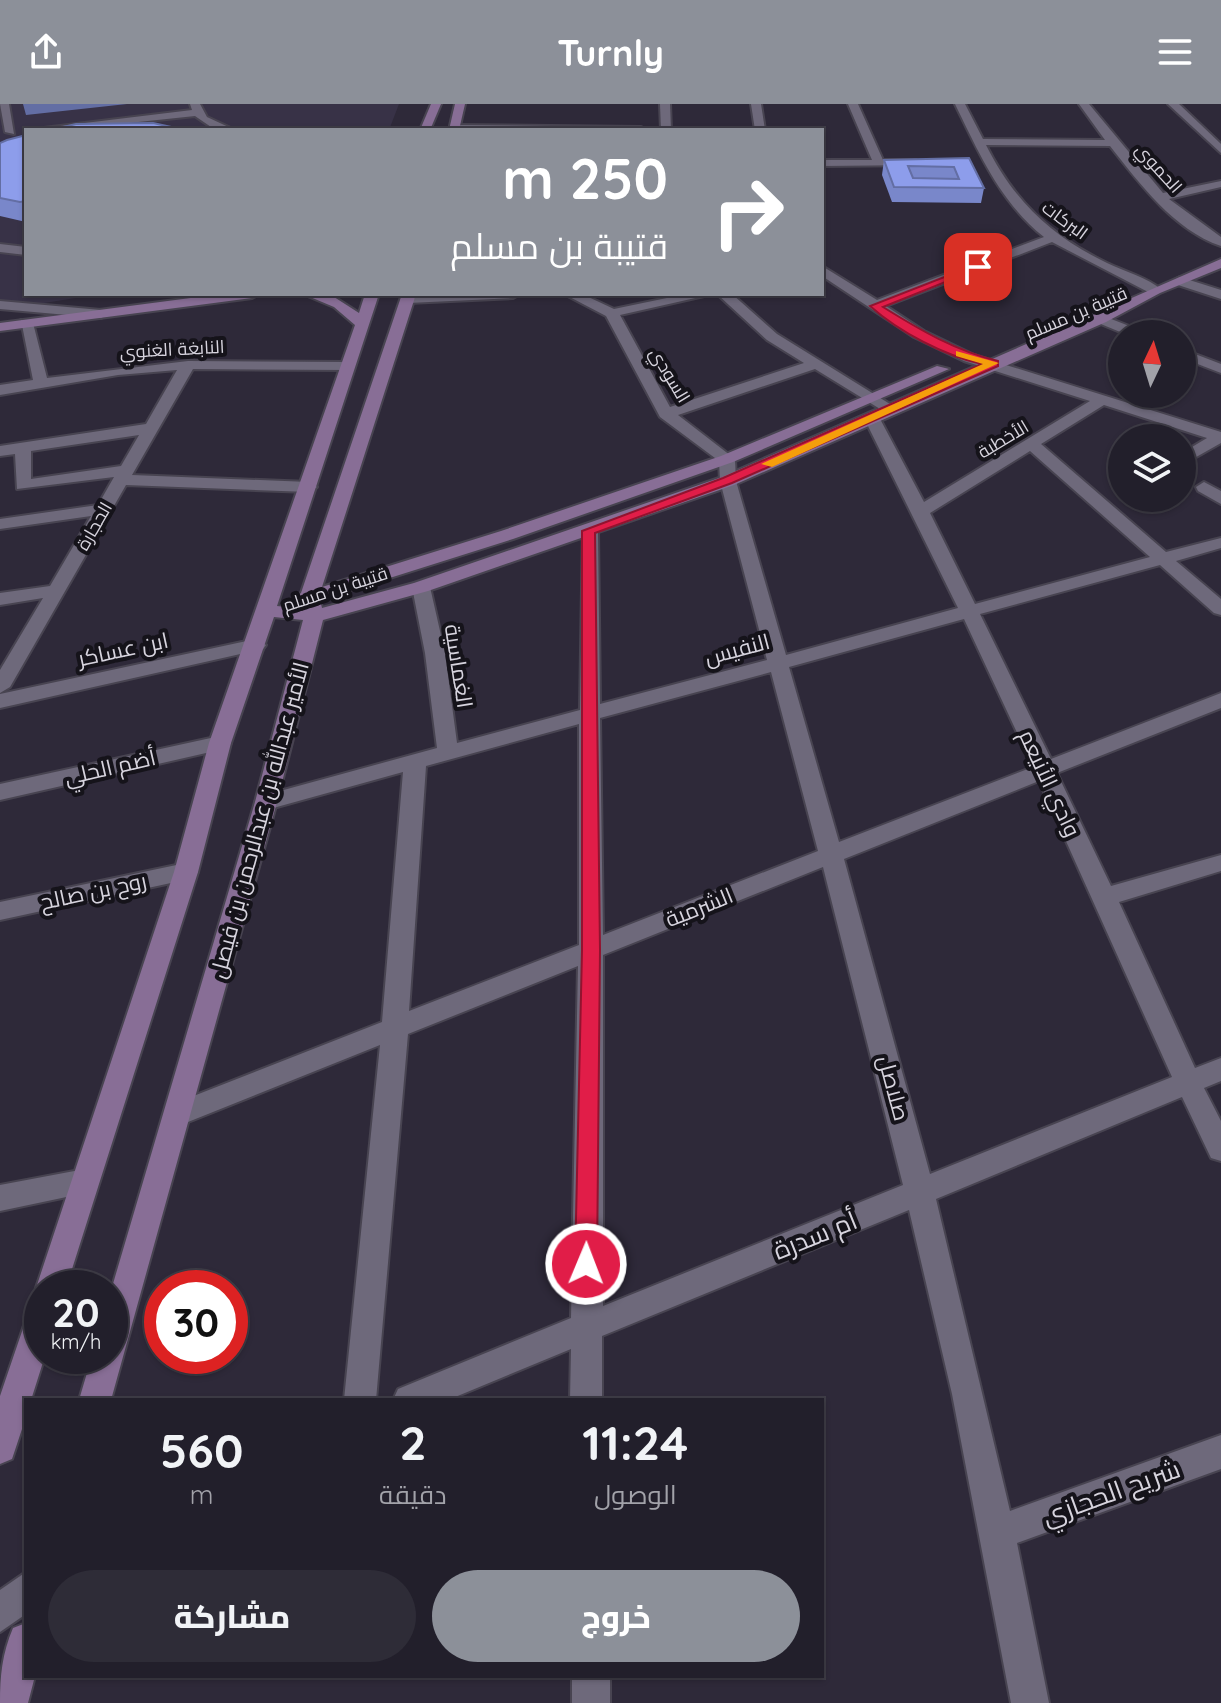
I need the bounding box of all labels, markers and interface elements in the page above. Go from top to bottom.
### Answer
icon: share [24,30,68,74]
text: Turnly [557,30,664,75]
icon: menu [1153,30,1197,74]
street label: الحموي [1128,138,1187,200]
text: 250 m [502,143,668,213]
icon: right [696,160,800,264]
street label: البركات [1038,196,1092,244]
text: قتيبة بن مسلم [450,223,668,268]
pin [944,233,1012,301]
icon: arrive [956,245,1000,289]
street label: قتيبة بن مسلم [1021,281,1131,346]
north arrow [1108,320,1196,408]
map controls [1108,320,1196,512]
street label: النابغة الغنوي [119,335,225,366]
street label: السودي [642,343,695,408]
street label: الأخطبة [973,415,1033,463]
button: layers [1108,424,1196,512]
street label: الحجارة [71,498,117,554]
street label: قتيبة بن مسلم [280,561,391,618]
street label: الغماسية [439,622,479,710]
street label: ابن عساكر [73,626,171,673]
street label: النفيس [701,627,773,671]
street label: الأمير عبدالله بن عبدالرحمن بن فيصل [203,659,315,981]
street label: وادي الأنيعم [1010,725,1087,842]
street label: أضم الحلي [62,743,159,794]
street label: روح بن صالح [37,866,149,917]
street label: الشرمية [661,881,737,933]
street label: صلاصل [872,1052,916,1124]
street label: أم سدرة [768,1203,863,1269]
position arrow [544,1222,628,1306]
speed limit sign: 30 [144,1270,248,1374]
text: 20 [52,1287,100,1337]
text: km/h [51,1329,101,1354]
text: 2 [399,1412,427,1472]
text: 11:24 [582,1412,688,1472]
text: 560 [160,1420,243,1480]
street label: شريح الحجازي [1037,1452,1186,1536]
text: m [190,1478,213,1511]
text: دقيقة [379,1478,447,1511]
text: الوصول [594,1478,677,1511]
button: مشاركة [48,1570,416,1662]
button: خروج [432,1570,800,1662]

